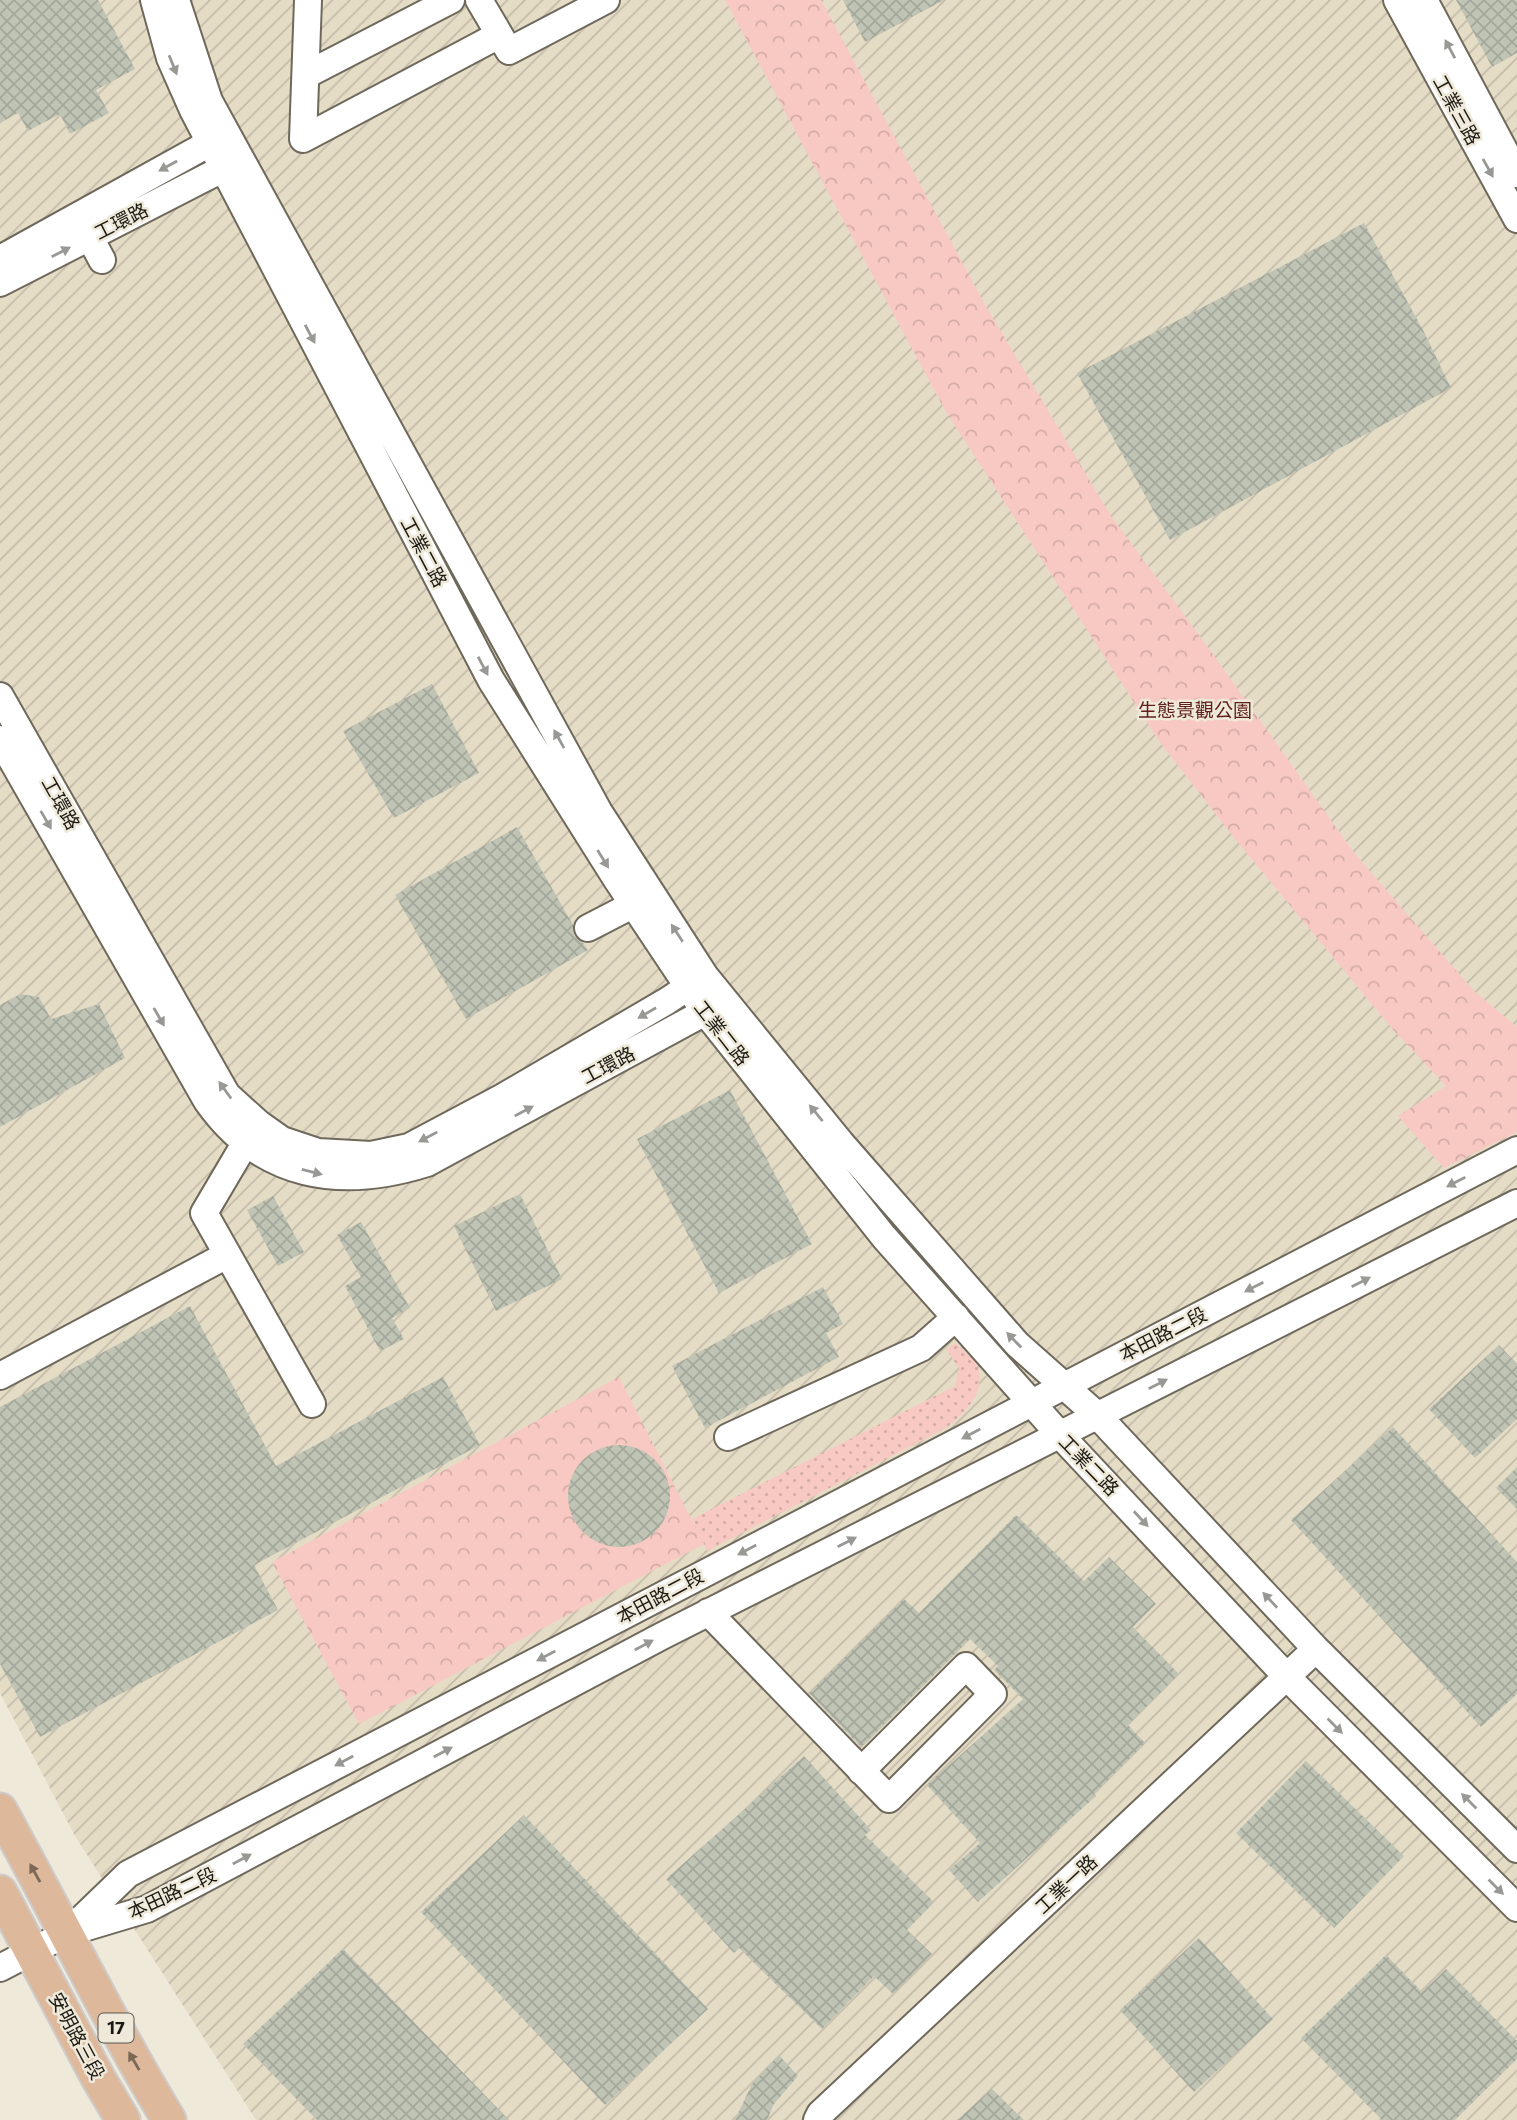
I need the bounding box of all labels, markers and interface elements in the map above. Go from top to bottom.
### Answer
one-way arrow [1444,39,1456,58]
one-way arrow [168,55,179,76]
street label: 工業三路 [1429,71,1486,149]
one-way arrow [1482,158,1494,177]
one-way arrow [158,160,177,172]
street label: 工環路 [90,197,151,244]
one-way arrow [51,246,71,257]
one-way arrow [303,324,315,344]
street label: 工業二路 [396,513,452,591]
one-way arrow [477,656,489,675]
park label: 生態景觀公園 [1138,698,1252,721]
one-way arrow [553,729,565,749]
street label: 工環路 [38,772,85,833]
one-way arrow [40,810,52,829]
one-way arrow [597,849,610,868]
one-way arrow [670,924,683,943]
street label: 工業二路 [690,996,755,1070]
one-way arrow [637,1007,657,1019]
one-way arrow [153,1008,165,1027]
street label: 工環路 [577,1041,638,1088]
one-way arrow [218,1081,232,1099]
one-way arrow [809,1104,824,1121]
one-way arrow [514,1105,534,1116]
one-way arrow [418,1131,438,1143]
one-way arrow [301,1167,323,1178]
one-way arrow [1447,1176,1466,1188]
one-way arrow [1352,1276,1372,1288]
one-way arrow [1244,1280,1264,1292]
street label: 本田路二段 [1115,1302,1210,1365]
one-way arrow [1006,1332,1022,1349]
one-way arrow [1148,1379,1168,1390]
one-way arrow [961,1428,981,1440]
street label: 工業二路 [1055,1429,1124,1500]
one-way arrow [1133,1510,1149,1528]
one-way arrow [837,1537,857,1548]
one-way arrow [737,1545,757,1556]
street label: 本田路二段 [612,1563,707,1628]
one-way arrow [1261,1591,1278,1608]
one-way arrow [634,1639,654,1651]
one-way arrow [536,1650,556,1661]
one-way arrow [1326,1717,1343,1733]
one-way arrow [433,1746,453,1758]
one-way arrow [334,1755,354,1767]
one-way arrow [1460,1793,1477,1810]
street label: 工業一路 [1030,1849,1101,1918]
one-way arrow [232,1853,252,1864]
street label: 本田路二段 [124,1862,220,1923]
one-way arrow [29,1863,40,1883]
one-way arrow [1487,1878,1504,1895]
street label: 安明路三段 [45,1988,110,2083]
road number: 17 [99,2014,134,2042]
one-way arrow [128,2052,140,2071]

